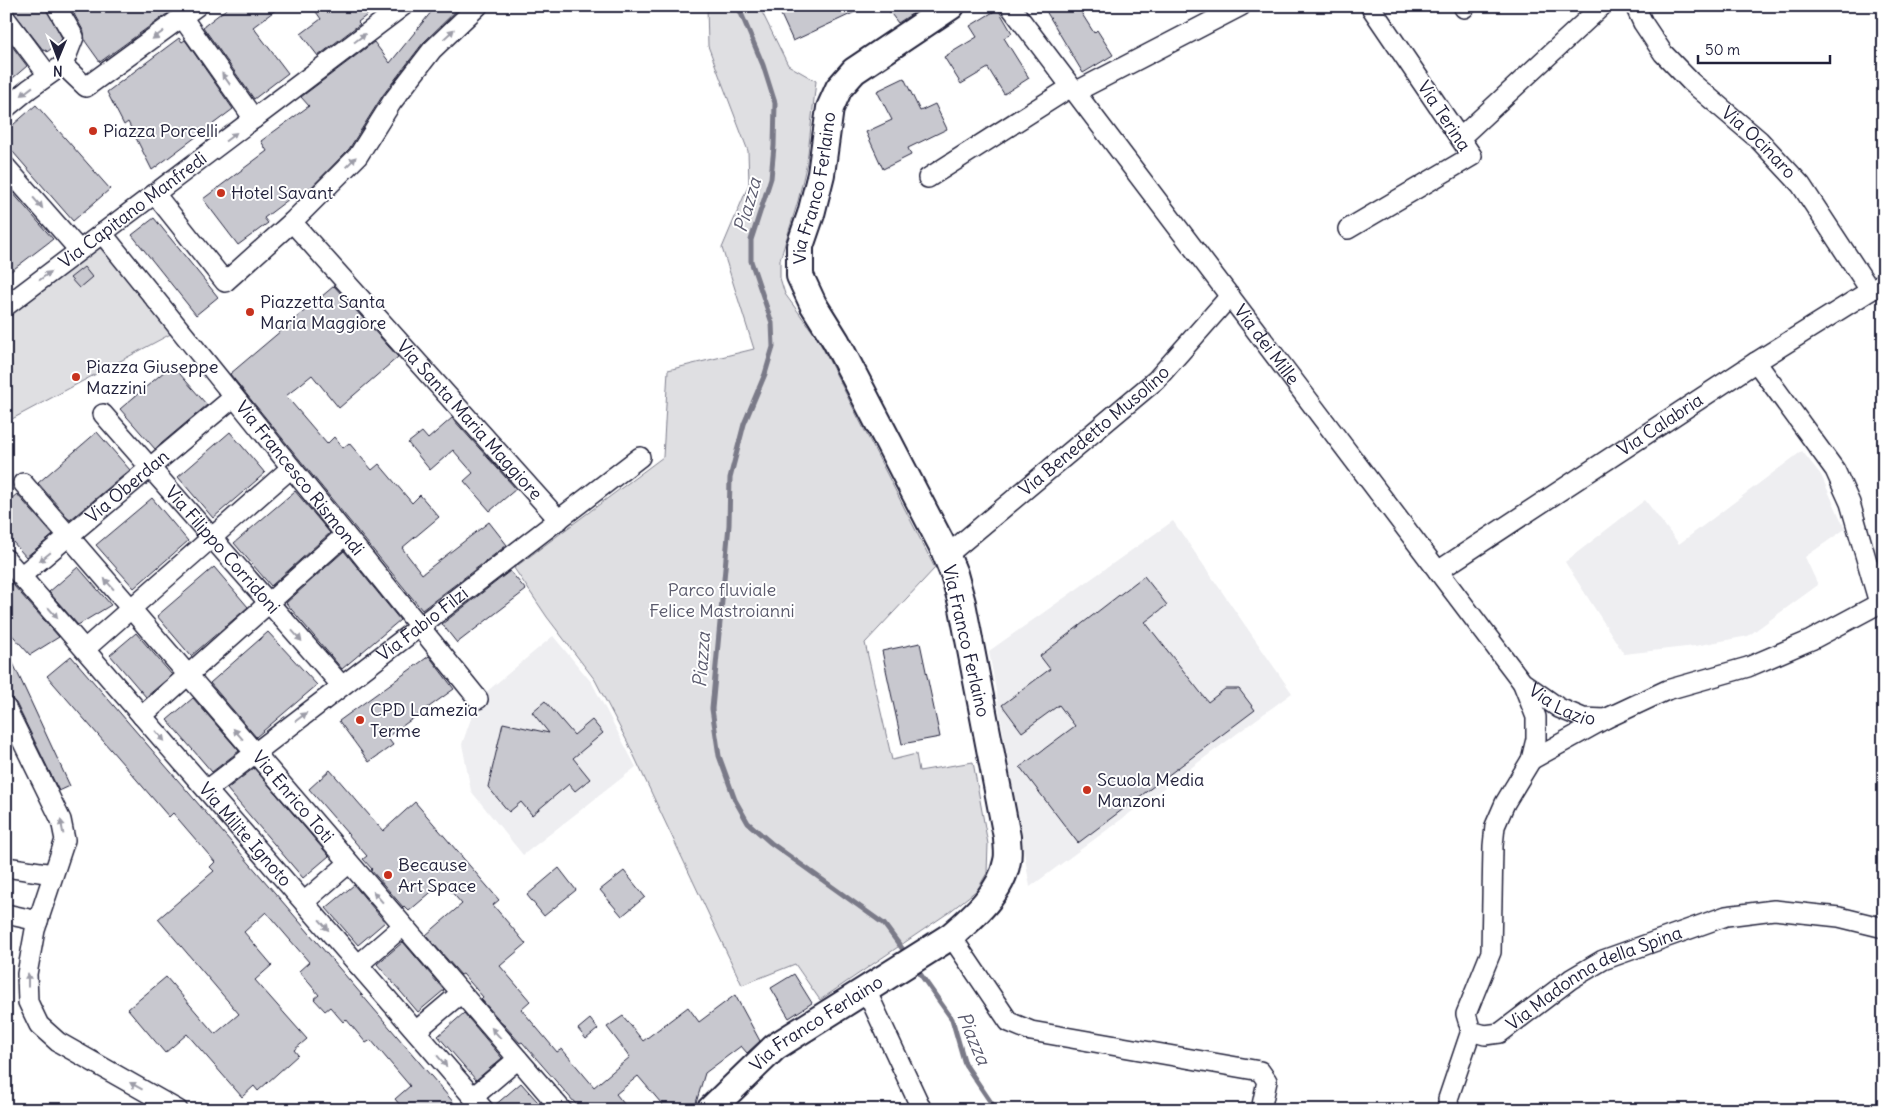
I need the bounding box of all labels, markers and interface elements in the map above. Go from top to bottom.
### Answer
one-way arrow [443,28,455,40]
one-way arrow [151,30,165,40]
north arrow [32,32,82,82]
scale bar [1698,32,1830,64]
one-way arrow [353,33,366,44]
text: 50 m [1705,40,1740,59]
text: N [53,62,63,80]
one-way arrow [221,73,231,86]
street label: Via Terina [1413,76,1476,155]
one-way arrow [21,85,34,96]
street label: Via Ocinaro [1717,101,1801,183]
street label: Via Franco Ferlaino [788,110,840,264]
place label: Piazza Porcelli [103,119,218,142]
marker: Piazza Porcelli [87,125,99,137]
one-way arrow [224,131,237,142]
street label: Via Capitano Manfredi [54,146,211,273]
one-way arrow [345,157,357,169]
water label: Piazza [728,174,766,235]
place label: Hotel Savant [231,181,333,204]
marker: Hotel Savant [215,187,227,199]
one-way arrow [33,197,44,210]
one-way arrow [38,271,51,282]
place label: Piazzetta Santa Maria Maggiore [260,290,386,334]
street label: Via dei Mille [1229,300,1305,389]
marker: Piazzetta Santa Maria Maggiore [244,306,256,318]
street label: Via Santa Maria Maggiore [392,335,548,505]
place label: Piazza Giuseppe Mazzini [86,355,218,399]
street label: Via Benedetto Musolino [1014,361,1174,501]
marker: Piazza Giuseppe Mazzini [70,371,82,383]
street label: Via Calabria [1613,388,1707,461]
street label: Via Francesco Rismondi [231,396,369,560]
street label: Via Oberdan [81,445,174,528]
street label: Via Filippo Corridoni [160,481,285,618]
one-way arrow [39,552,52,563]
street label: Via Franco Ferlaino [938,562,995,719]
park label: Parco fluviale Felice Mastroianni [649,578,795,622]
one-way arrow [103,579,115,591]
street label: Via Fabio Filzi [372,581,472,666]
one-way arrow [48,607,59,620]
one-way arrow [292,630,303,643]
water label: Piazza [687,630,715,688]
street label: Via Lazio [1524,678,1596,730]
place label: CPD Lamezia Terme [370,698,478,742]
one-way arrow [294,712,307,723]
marker: CPD Lamezia Terme [354,714,366,726]
one-way arrow [232,727,243,740]
one-way arrow [154,730,165,742]
street label: Via Enrico Toti [247,746,339,847]
place label: Scuola Media Manzoni [1097,768,1204,812]
street label: Via Milite Ignoto [194,778,297,891]
marker: Scuola Media Manzoni [1081,784,1093,796]
one-way arrow [58,819,66,835]
place label: Because Art Space [398,853,476,897]
marker: Because Art Space [382,869,394,881]
one-way arrow [372,891,384,903]
one-way arrow [318,918,330,930]
street label: Via Madonna della Spina [1501,921,1685,1035]
street label: Via Franco Ferlaino [745,970,887,1076]
one-way arrow [24,972,32,988]
water label: Piazza [952,1008,996,1069]
one-way arrow [490,1027,501,1040]
one-way arrow [436,1054,448,1066]
one-way arrow [129,1081,143,1090]

